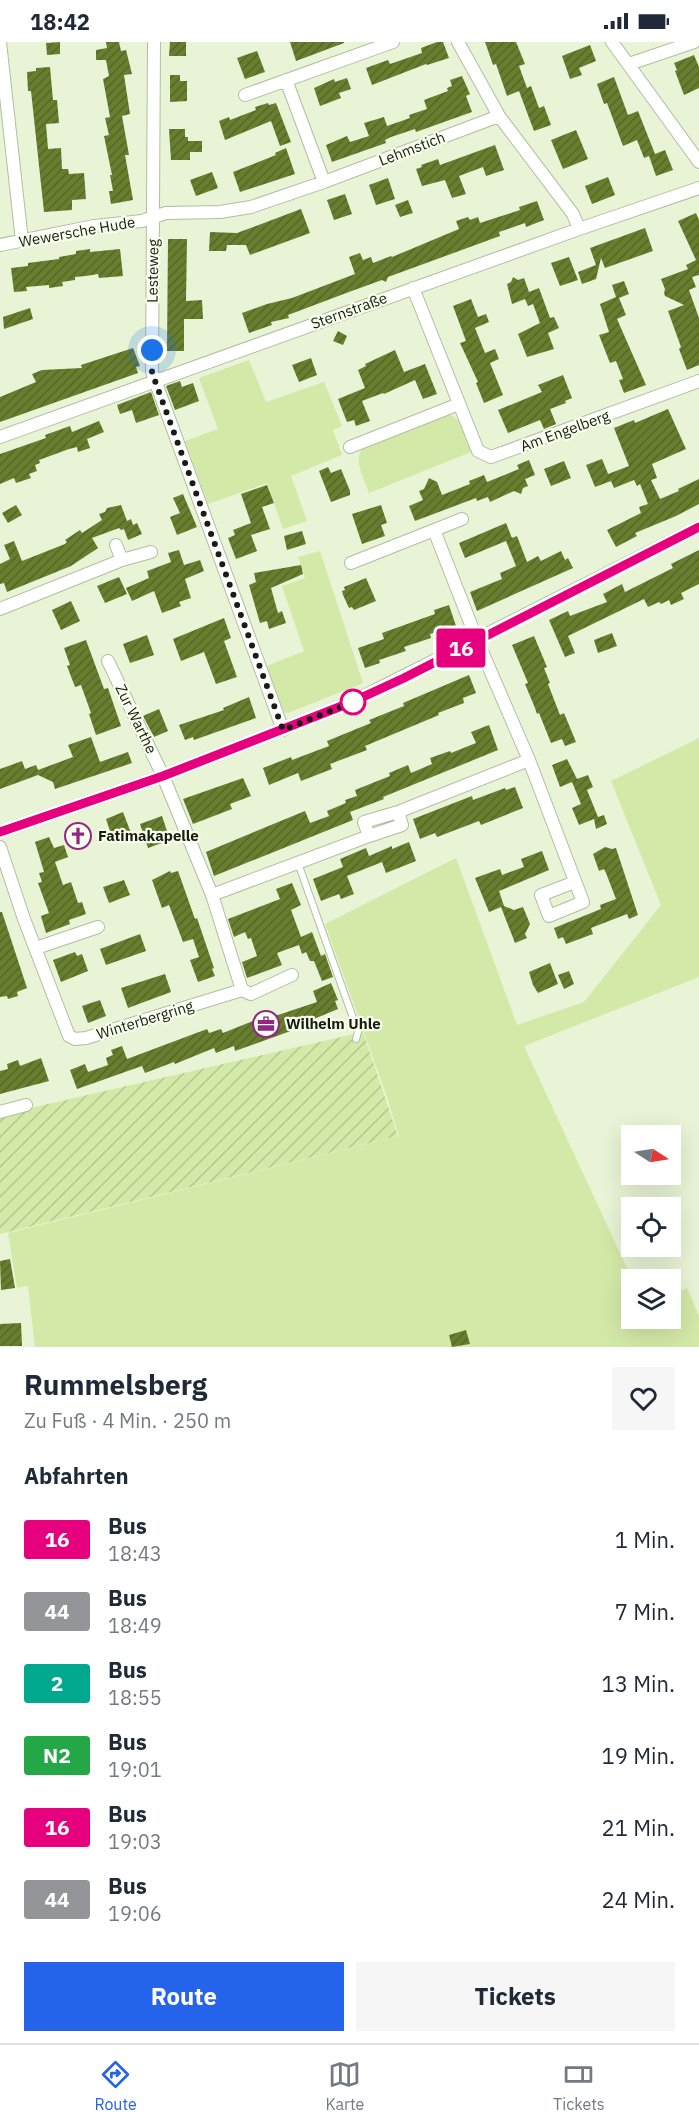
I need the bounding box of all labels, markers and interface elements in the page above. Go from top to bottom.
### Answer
text: 18:42 [30,7,90,36]
street label: Lehmstich [376,127,448,170]
street label: Wewersche Hude [17,212,137,251]
street label: Lesteweg [142,239,163,303]
street label: Sternstraße [308,288,390,333]
your location [137,335,167,365]
street label: Am Engelberg [518,406,612,455]
line badge: 16 [434,628,488,668]
text: 16 [448,634,474,662]
street label: Zur Warthe [111,681,161,757]
unlabelled marker [340,689,366,715]
church icon: Fatimakapelle [63,821,93,851]
place label: Fatimakapelle [98,826,199,845]
street label: Winterbergring [94,996,196,1043]
office icon: Wilhelm Uhle [251,1009,281,1039]
place label: Wilhelm Uhle [286,1014,381,1033]
north arrow [621,1125,681,1185]
map controls [621,1125,681,1329]
button: locate [621,1197,681,1257]
button: layers [621,1269,681,1329]
text: Rummelsberg [24,1366,207,1403]
button: heart [612,1367,675,1430]
text: Zu Fuß · 4 Min. · 250 m [24,1407,231,1434]
text: Abfahrten [24,1461,129,1490]
text: Bus [108,1511,147,1540]
text: 16 [44,1525,70,1553]
text: 1 Min. [615,1525,675,1554]
text: 18:43 [108,1540,162,1567]
text: Bus [108,1583,147,1612]
text: 44 [44,1597,70,1625]
text: 7 Min. [615,1597,675,1626]
text: 18:49 [108,1612,162,1639]
text: Bus [108,1655,147,1684]
text: 2 [51,1669,63,1697]
text: 13 Min. [602,1669,675,1698]
text: 18:55 [108,1684,162,1711]
text: Bus [108,1727,147,1756]
text: N2 [43,1741,71,1769]
text: 19 Min. [602,1741,675,1770]
text: 19:01 [108,1756,162,1783]
text: Bus [108,1799,147,1828]
text: 16 [44,1813,70,1841]
text: 21 Min. [602,1813,675,1842]
text: 19:03 [108,1828,162,1855]
text: Bus [108,1871,147,1900]
text: 44 [44,1885,70,1913]
text: 24 Min. [602,1885,675,1914]
text: 19:06 [108,1900,162,1927]
button: Route [24,1962,344,2031]
button: Tickets [356,1962,675,2031]
tab: Route [94,2058,137,2114]
tab: Karte [326,2058,364,2114]
tab: Tickets [553,2058,605,2114]

